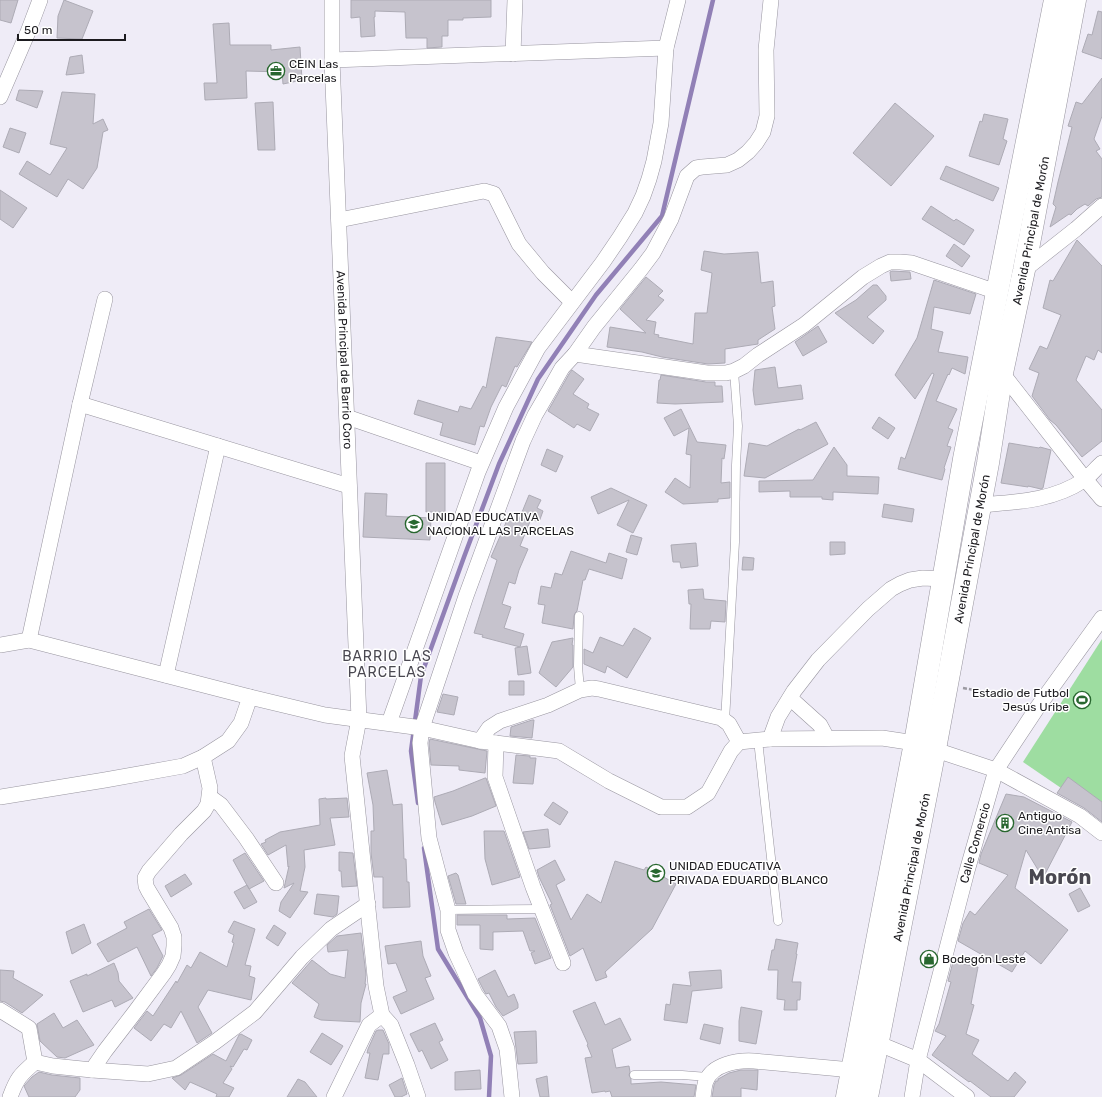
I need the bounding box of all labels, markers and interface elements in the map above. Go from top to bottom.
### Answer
scale bar [18,16,125,42]
text: 50 m [24,23,52,37]
place label: CEIN Las Parcelas [289,57,338,85]
office icon: CEIN Las Parcelas [266,61,286,81]
street label: Avenida Principal de Morón [1010,155,1052,306]
street label: Avenida Principal de Barrio Coro [334,270,355,450]
street label: Avenida Principal de Morón [951,473,993,625]
place label: UNIDAD EDUCATIVA NACIONAL LAS PARCELAS [427,510,574,538]
school or university icon: UNIDAD EDUCATIVA NACIONAL LAS PARCELAS [404,514,424,534]
district label: BARRIO LAS PARCELAS [342,648,432,681]
place label: Estadio de Futbol Jesús Uribe [972,686,1069,714]
sports icon: Estadio de Futbol Jesús Uribe [1072,690,1092,710]
street label: Avenida Principal de Morón [890,792,933,943]
street label: Calle Comercio [957,801,993,885]
place label: Antiguo Cine Antisa [1018,809,1081,837]
building icon: Antiguo Cine Antisa [995,813,1015,833]
place label: UNIDAD EDUCATIVA PRIVADA EDUARDO BLANCO [669,859,828,887]
school or university icon: UNIDAD EDUCATIVA PRIVADA EDUARDO BLANCO [646,863,666,883]
district label: Morón [1029,865,1091,889]
shop icon: Bodegón Leste [919,949,939,969]
place label: Bodegón Leste [942,952,1026,966]

